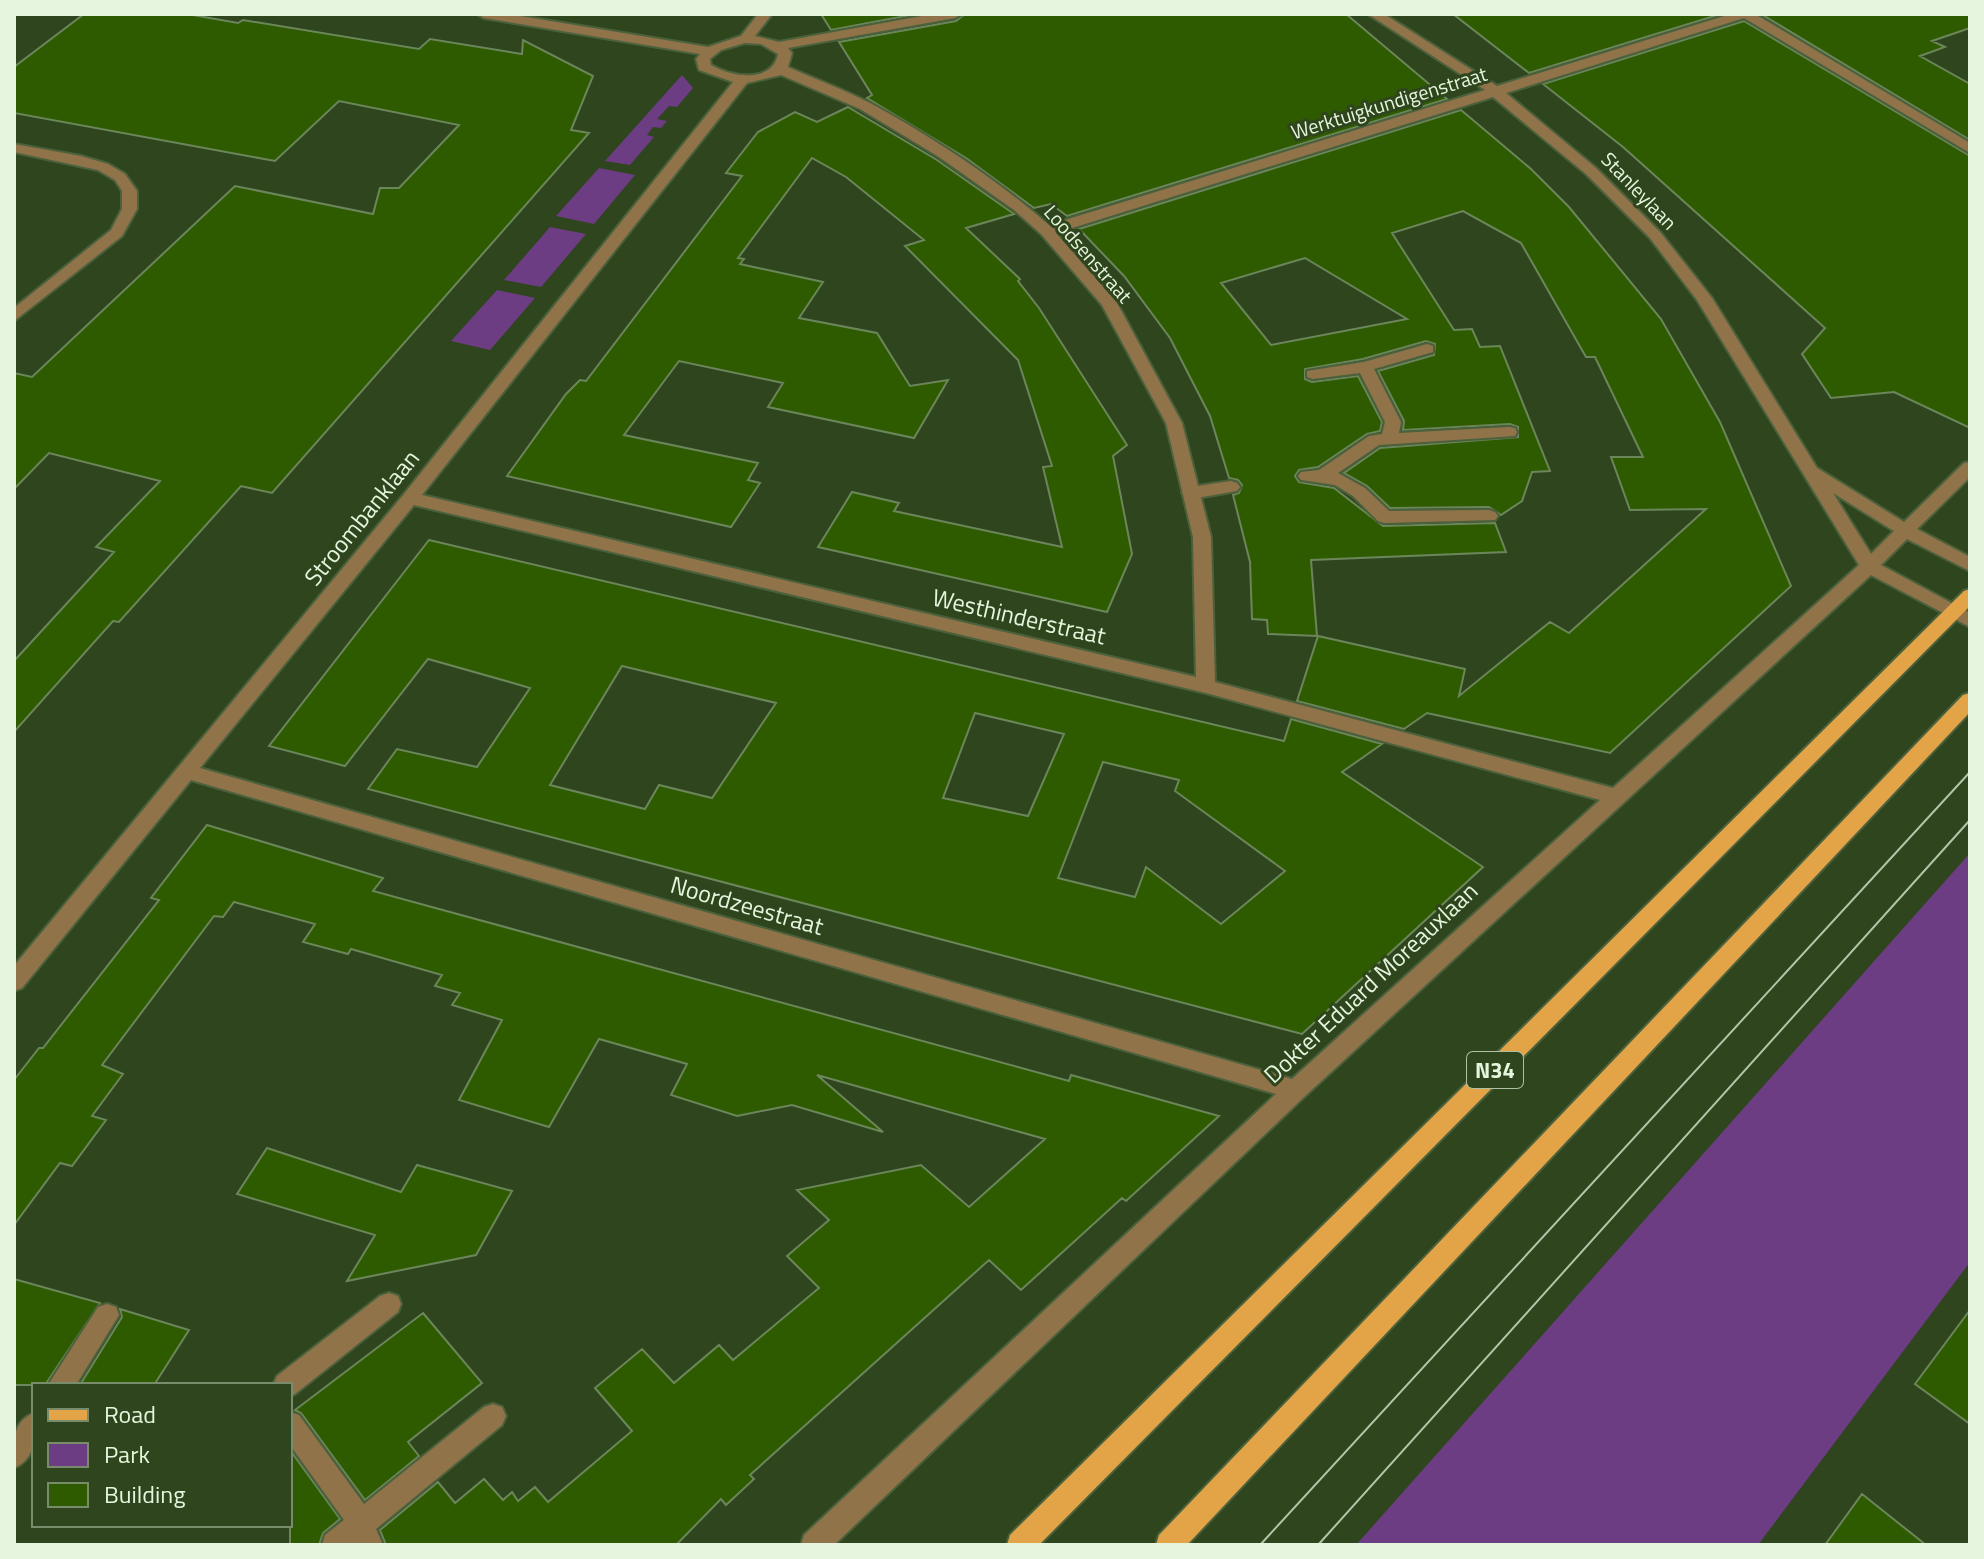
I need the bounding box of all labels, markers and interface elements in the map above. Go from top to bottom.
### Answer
street label: Werktuigkundigenstraat [1287,58,1491,147]
street label: Stanleylaan [1594,145,1685,237]
street label: Loodsenstraat [1037,198,1140,310]
street label: Stroombanklaan [295,441,428,593]
street label: Westhinderstraat [929,579,1110,654]
street label: Noordzeestraat [667,866,829,944]
street label: Dokter Eduard Moreauxlaan [1255,873,1485,1091]
road number: N34 [1467,1052,1523,1088]
legend [32,1383,292,1527]
text: Road [104,1396,156,1432]
text: Park [104,1436,150,1472]
text: Building [104,1476,186,1512]

